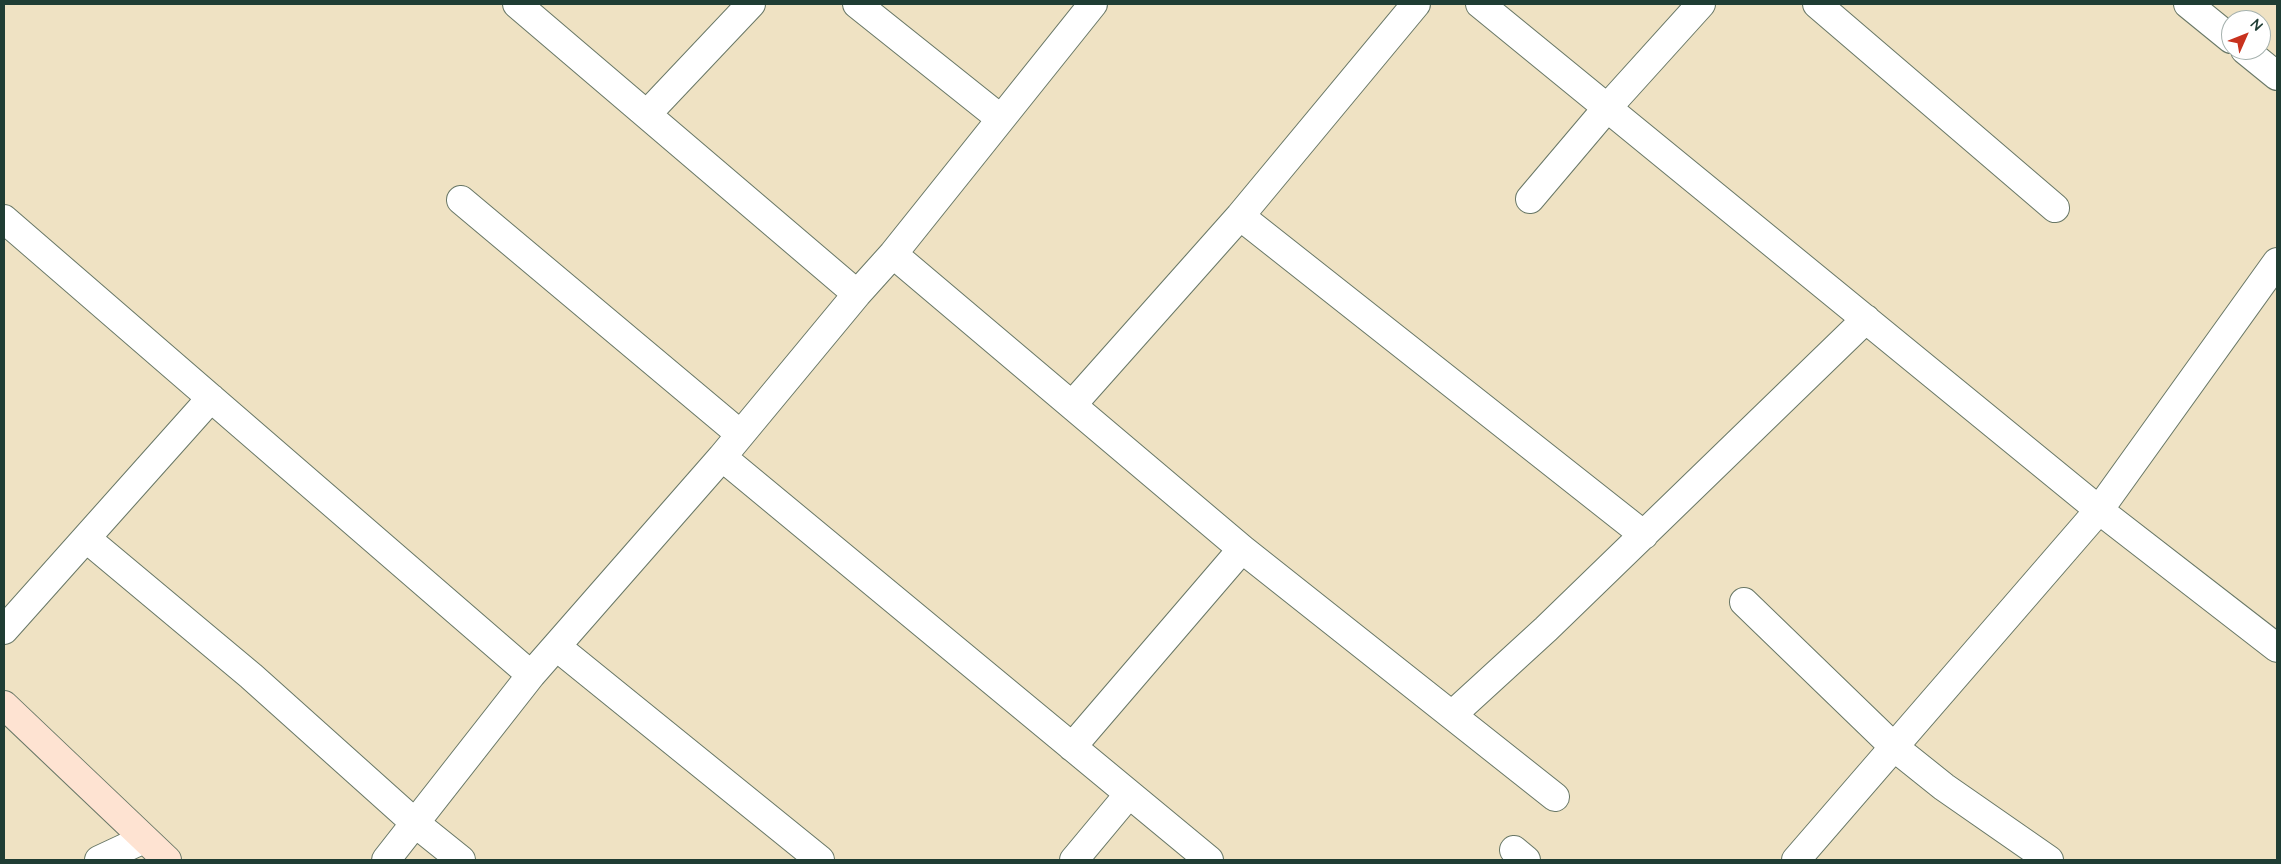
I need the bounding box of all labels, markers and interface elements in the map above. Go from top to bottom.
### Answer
north arrow [2221,10,2271,60]
text: N [2246,15,2266,35]

